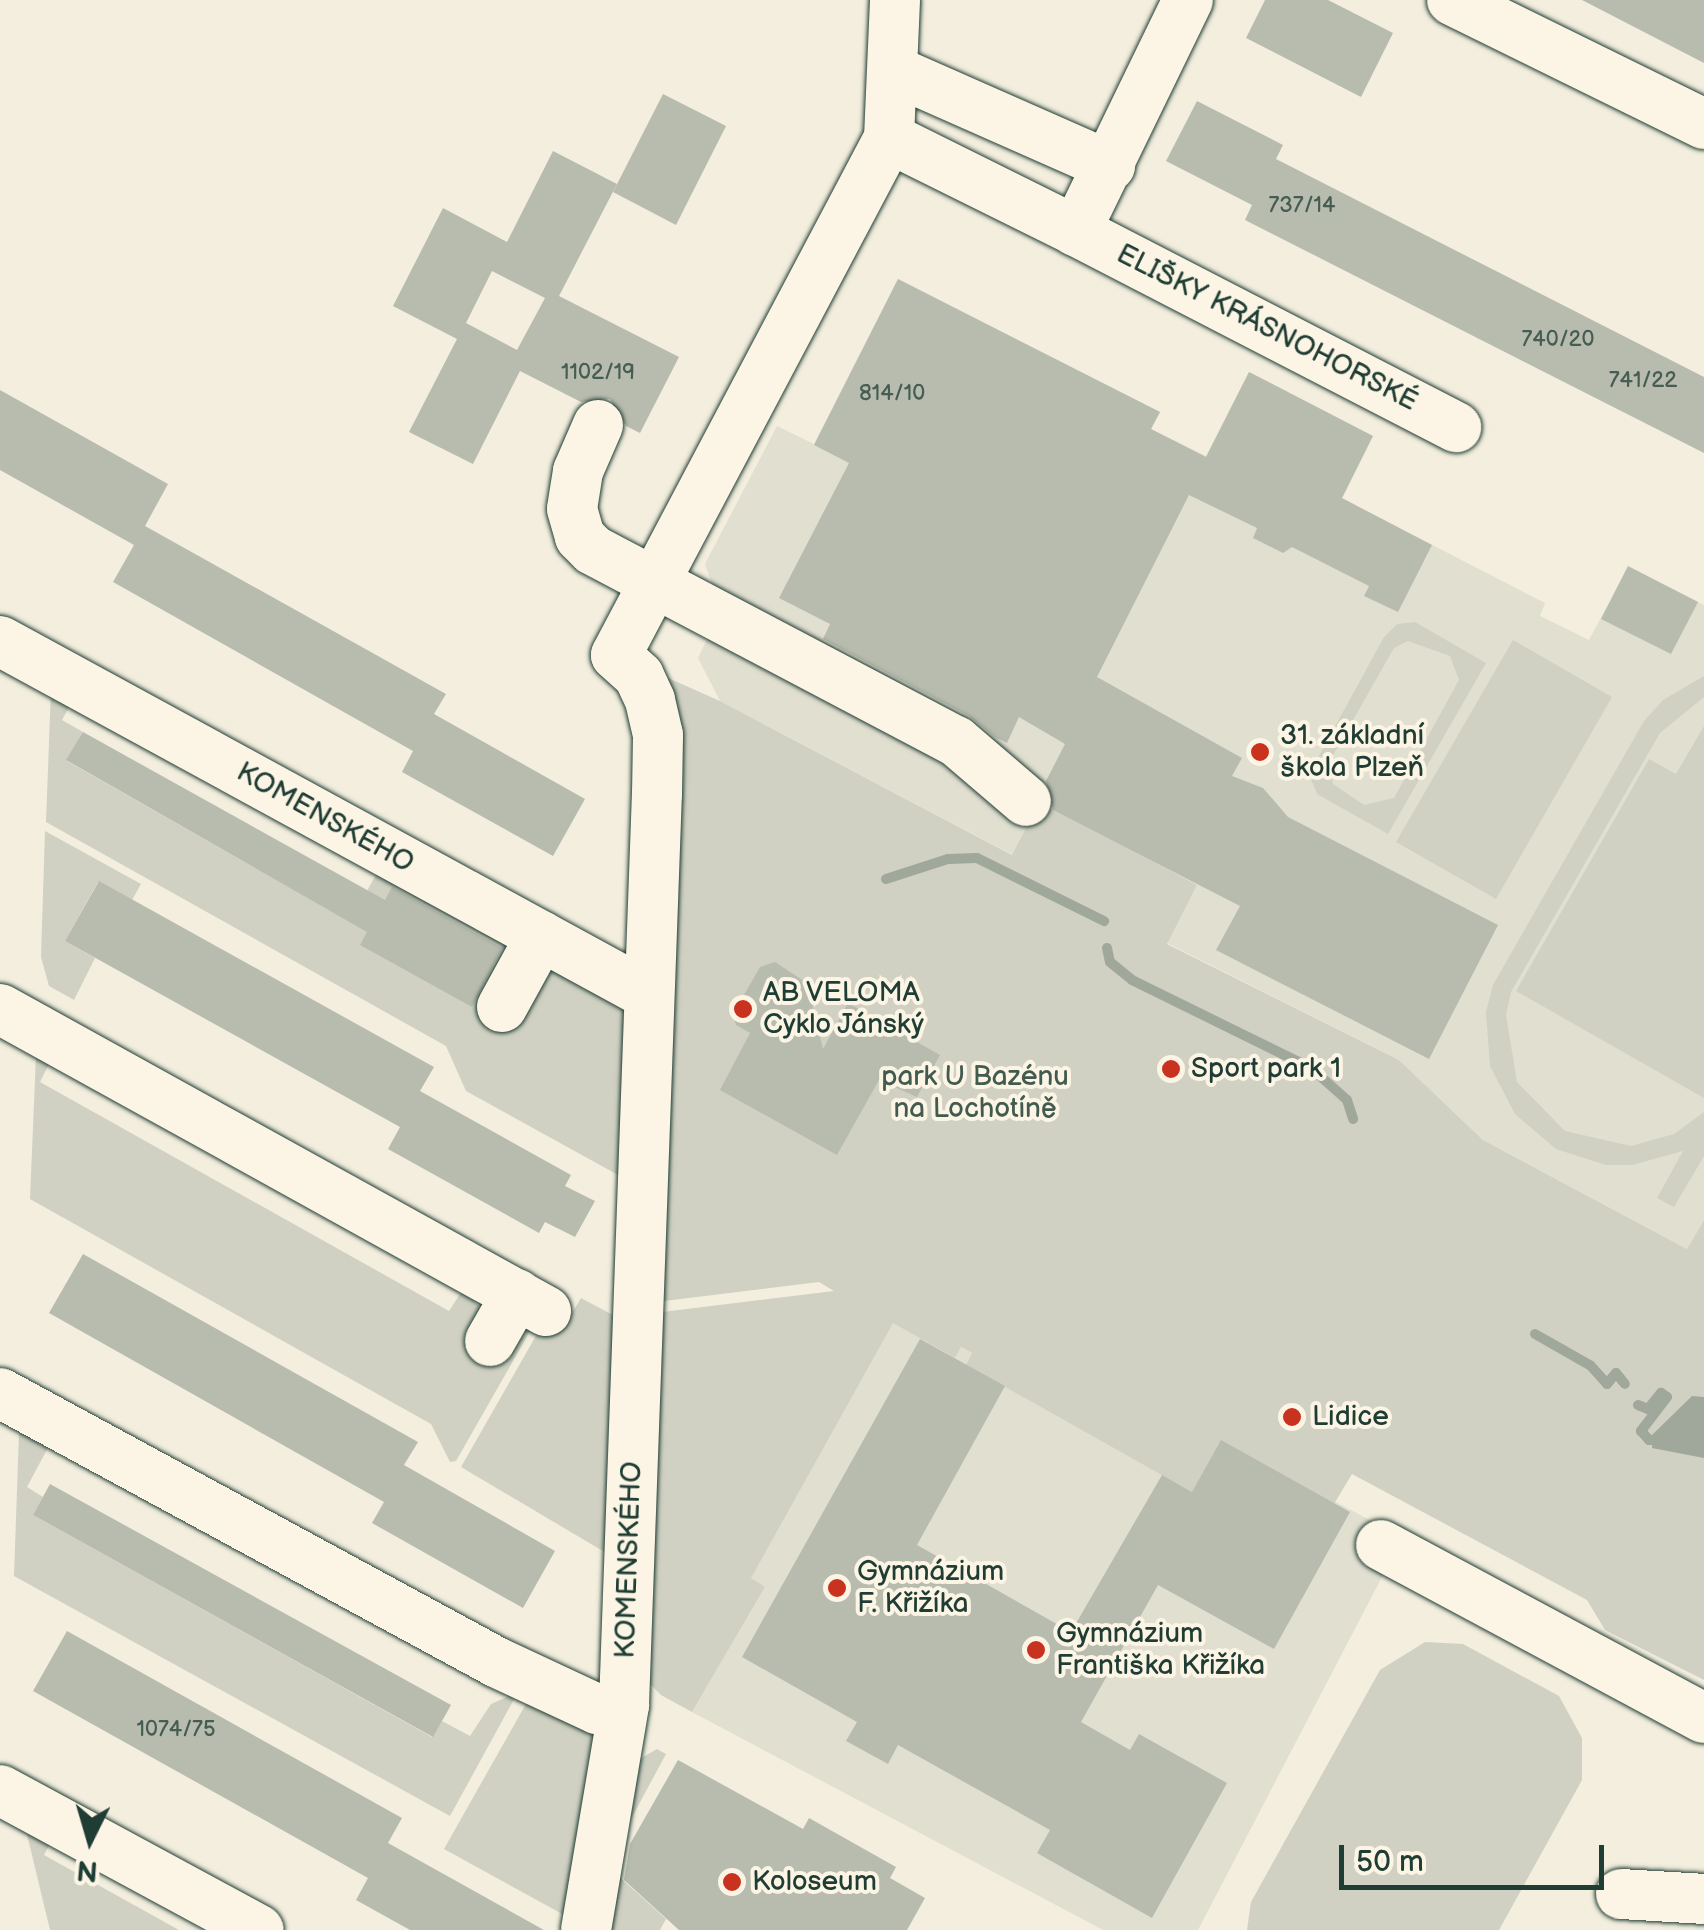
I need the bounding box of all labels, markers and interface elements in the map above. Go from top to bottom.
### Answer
house number: 737/14 [1268,193,1336,219]
street label: ELIŠKY KRÁSNOHORSKÉ [1111,237,1423,419]
house number: 740/20 [1521,327,1595,353]
house number: 1102/19 [561,360,635,386]
house number: 741/22 [1609,368,1677,394]
house number: 814/10 [859,381,925,407]
place label: 31. základní škola Plzeň [1280,719,1424,785]
marker: 31. základní škola Plzeň [1249,741,1271,763]
street label: KOMENSKÉHO [231,755,419,881]
place label: AB VELOMA Cyklo Jánský [763,976,925,1042]
marker: AB VELOMA Cyklo Jánský [732,998,754,1020]
place label: Sport park 1 [1191,1052,1341,1086]
marker: Sport park 1 [1160,1058,1182,1080]
park label: park U Bazénu na Lochotíně [881,1060,1069,1126]
place label: Lidice [1312,1400,1389,1434]
marker: Lidice [1281,1406,1303,1428]
street label: KOMENSKÉHO [609,1461,649,1659]
place label: Gymnázium F. Křižíka [857,1555,1004,1621]
marker: Gymnázium F. Křižíka [826,1577,848,1599]
place label: Gymnázium Františka Křižíka [1056,1617,1265,1683]
marker: Gymnázium Františka Křižíka [1025,1639,1047,1661]
house number: 1074/75 [136,1717,216,1743]
north arrow [40,1790,140,1890]
scale bar [1344,1825,1609,1887]
text: 50 m [1356,1844,1424,1880]
text: N [75,1853,99,1888]
place label: Koloseum [752,1865,877,1899]
marker: Koloseum [721,1871,743,1893]

